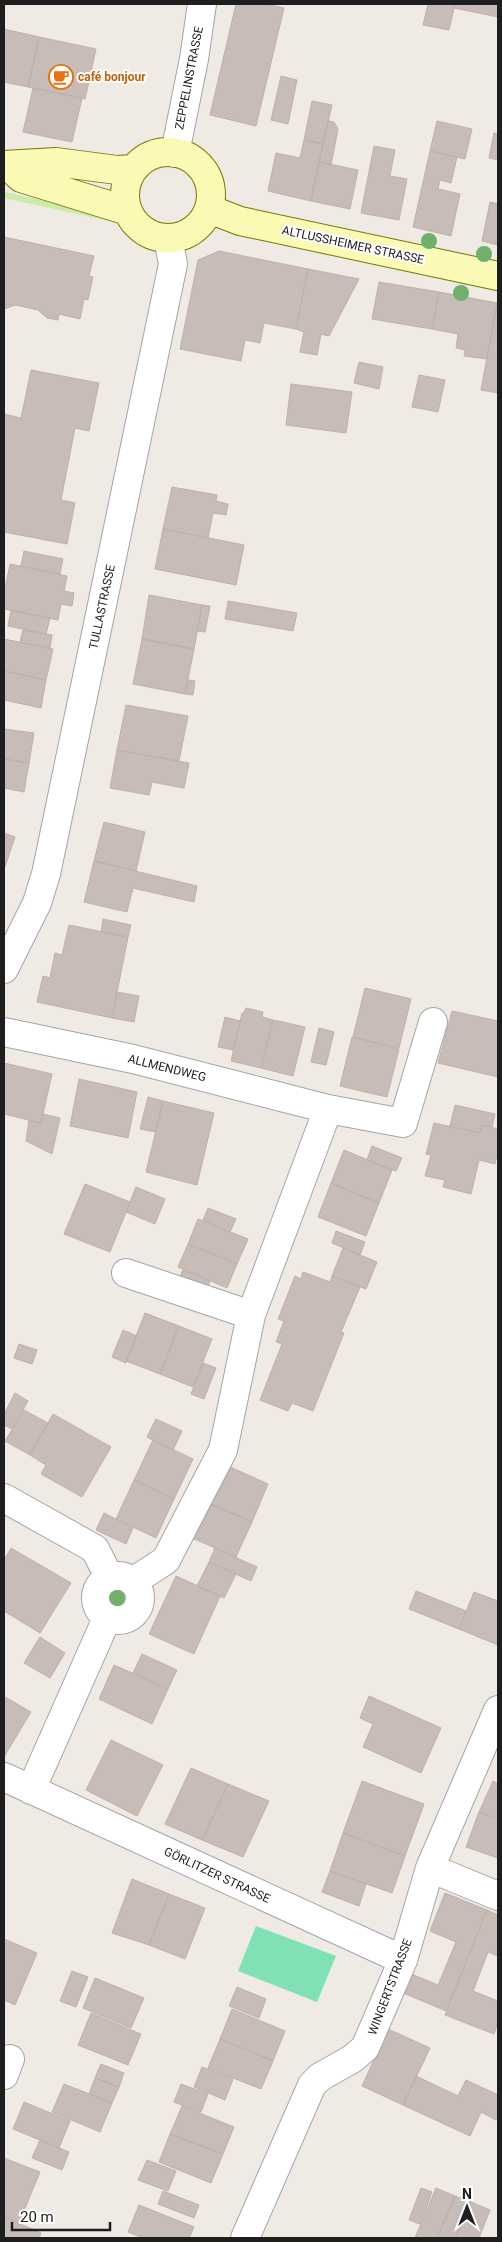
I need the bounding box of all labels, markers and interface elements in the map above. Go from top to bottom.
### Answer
street label: ZEPPELINSTRASSE [172,25,206,131]
cafe icon: café bonjour [48,64,74,90]
place label: café bonjour [78,70,146,84]
street label: ALTLUSSHEIMER STRASSE [281,223,425,267]
street label: TULLASTRASSE [86,563,118,651]
street label: ALLMENDWEG [126,1052,208,1084]
street label: GÖRLITZER STRASSE [162,1843,273,1906]
street label: WINGERTSTRASSE [365,1937,415,2037]
north arrow [442,2182,492,2232]
text: N [462,2186,472,2202]
scale bar [12,2200,110,2232]
text: 20 m [20,2208,54,2226]

